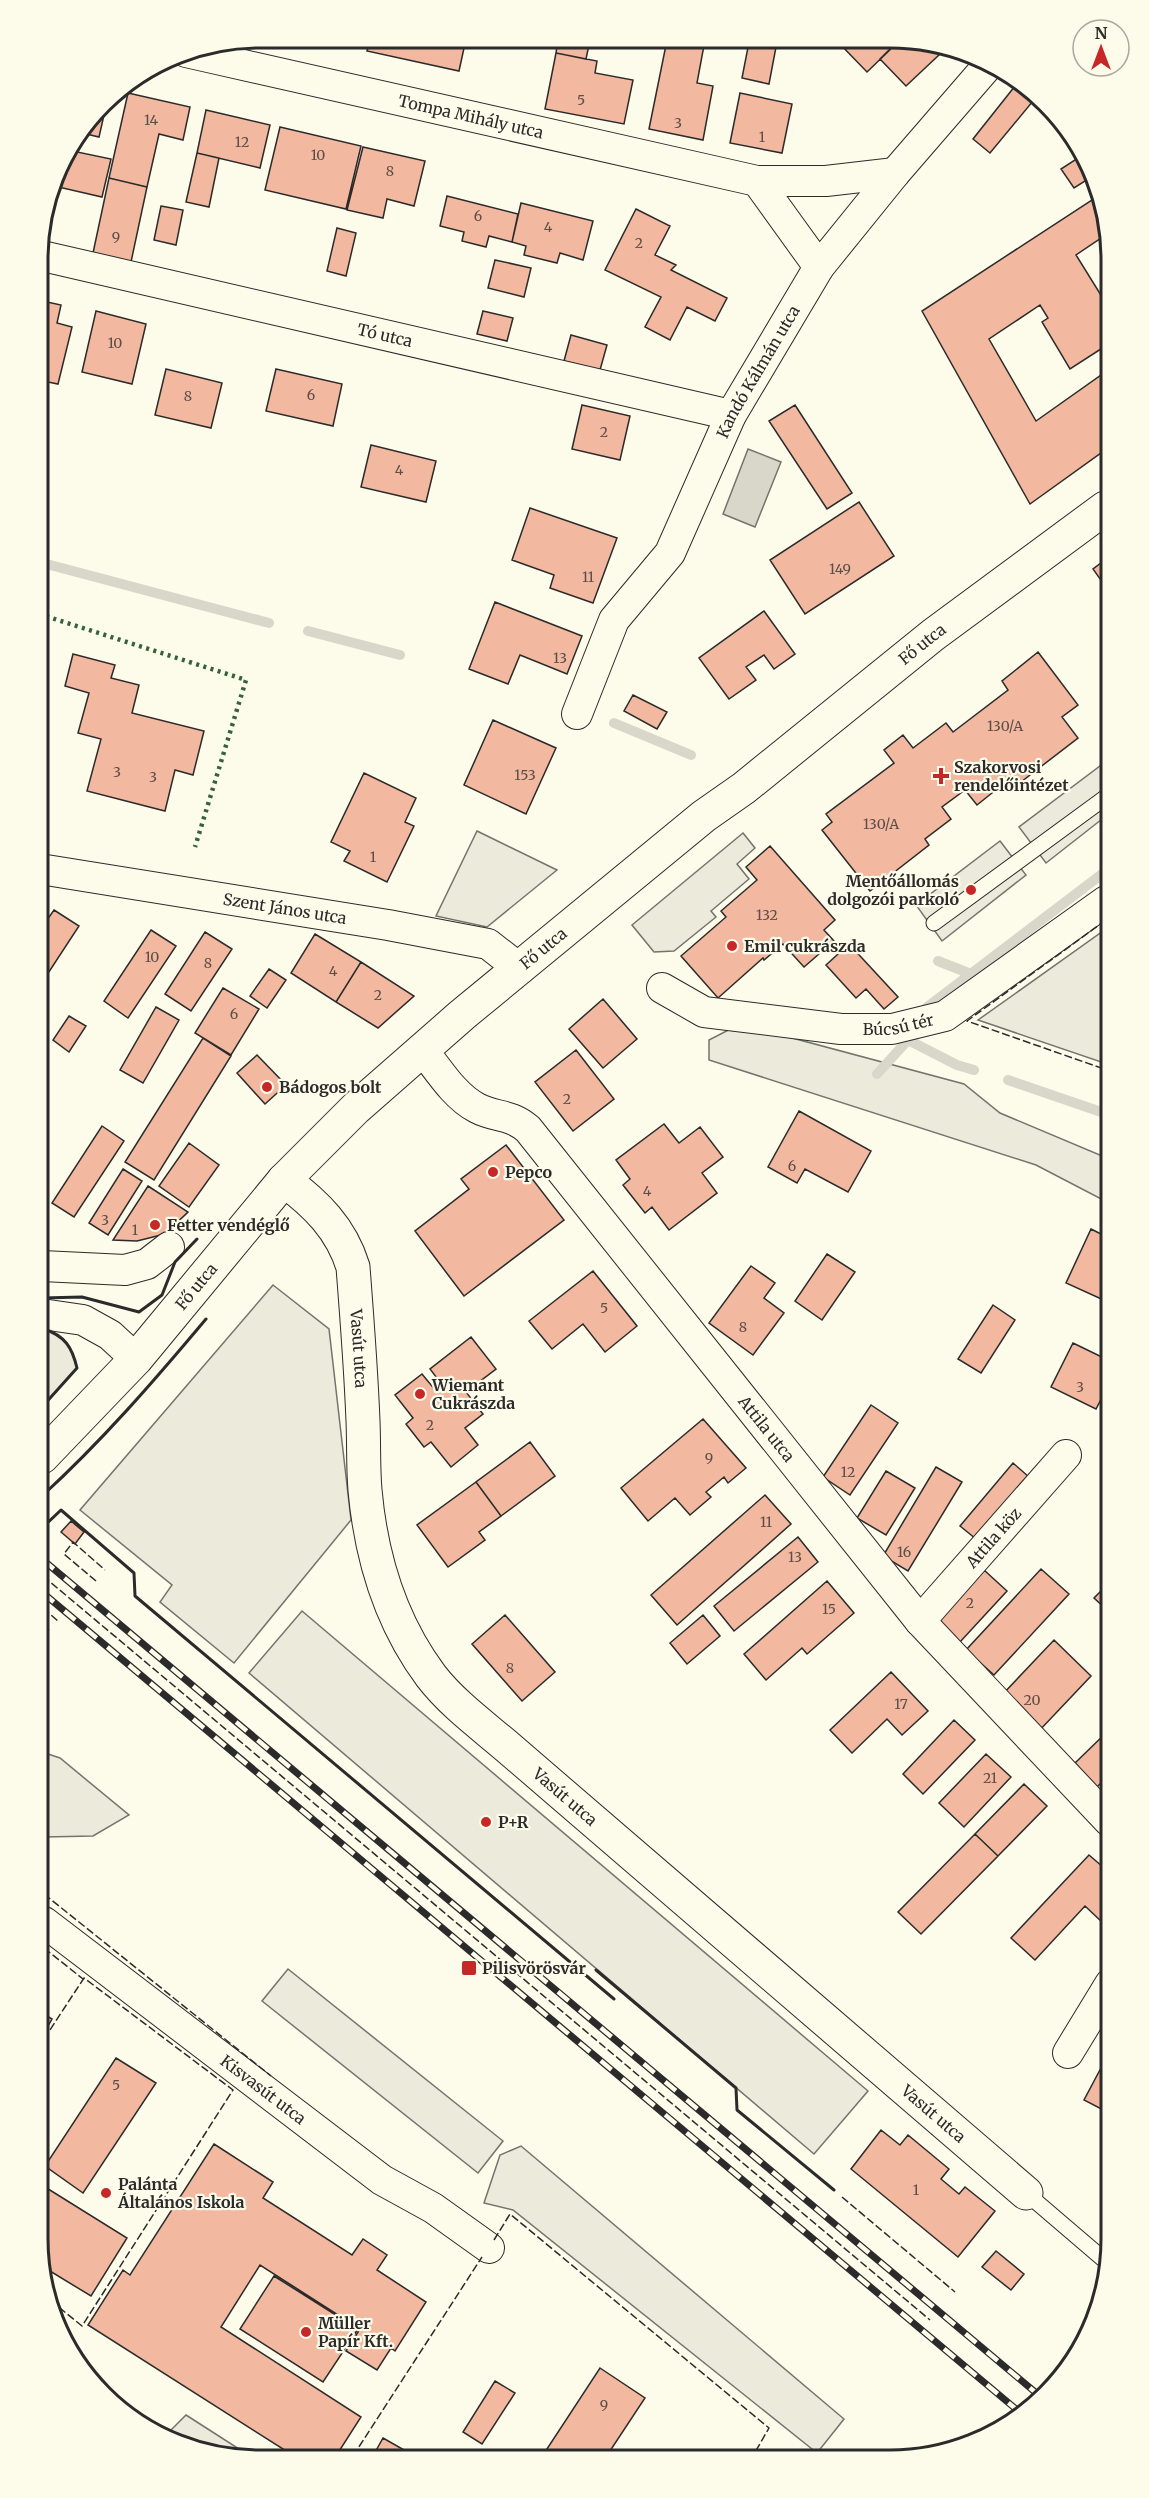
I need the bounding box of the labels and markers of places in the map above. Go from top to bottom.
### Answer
place label: Szakorvosi rendelőintézet [954,757,1069,795]
marker: Szakorvosi rendelőintézet [932,767,950,785]
place label: Mentőállomás dolgozói parkoló [827,871,959,909]
marker: Mentőállomás dolgozói parkoló [964,883,978,897]
place label: Emil cukrászda [744,936,866,956]
marker: Emil cukrászda [725,939,739,953]
place label: Bádogos bolt [279,1077,382,1097]
marker: Bádogos bolt [260,1080,274,1094]
place label: Pepco [505,1162,553,1182]
marker: Pepco [486,1165,500,1179]
place label: Fetter vendéglő [167,1215,290,1235]
marker: Fetter vendéglő [148,1218,162,1232]
place label: Wiemant Cukrászda [431,1375,515,1413]
marker: Wiemant Cukrászda [413,1387,427,1401]
place label: P+R [498,1812,529,1832]
marker: P+R [479,1815,493,1829]
place label: Pilisvörösvár [482,1958,586,1978]
marker: Pilisvörösvár [460,1959,478,1977]
place label: Palánta Általános Iskola [117,2174,244,2212]
marker: Palánta Általános Iskola [99,2186,113,2200]
place label: Müller Papír Kft. [318,2313,393,2351]
marker: Müller Papír Kft. [299,2325,313,2339]

